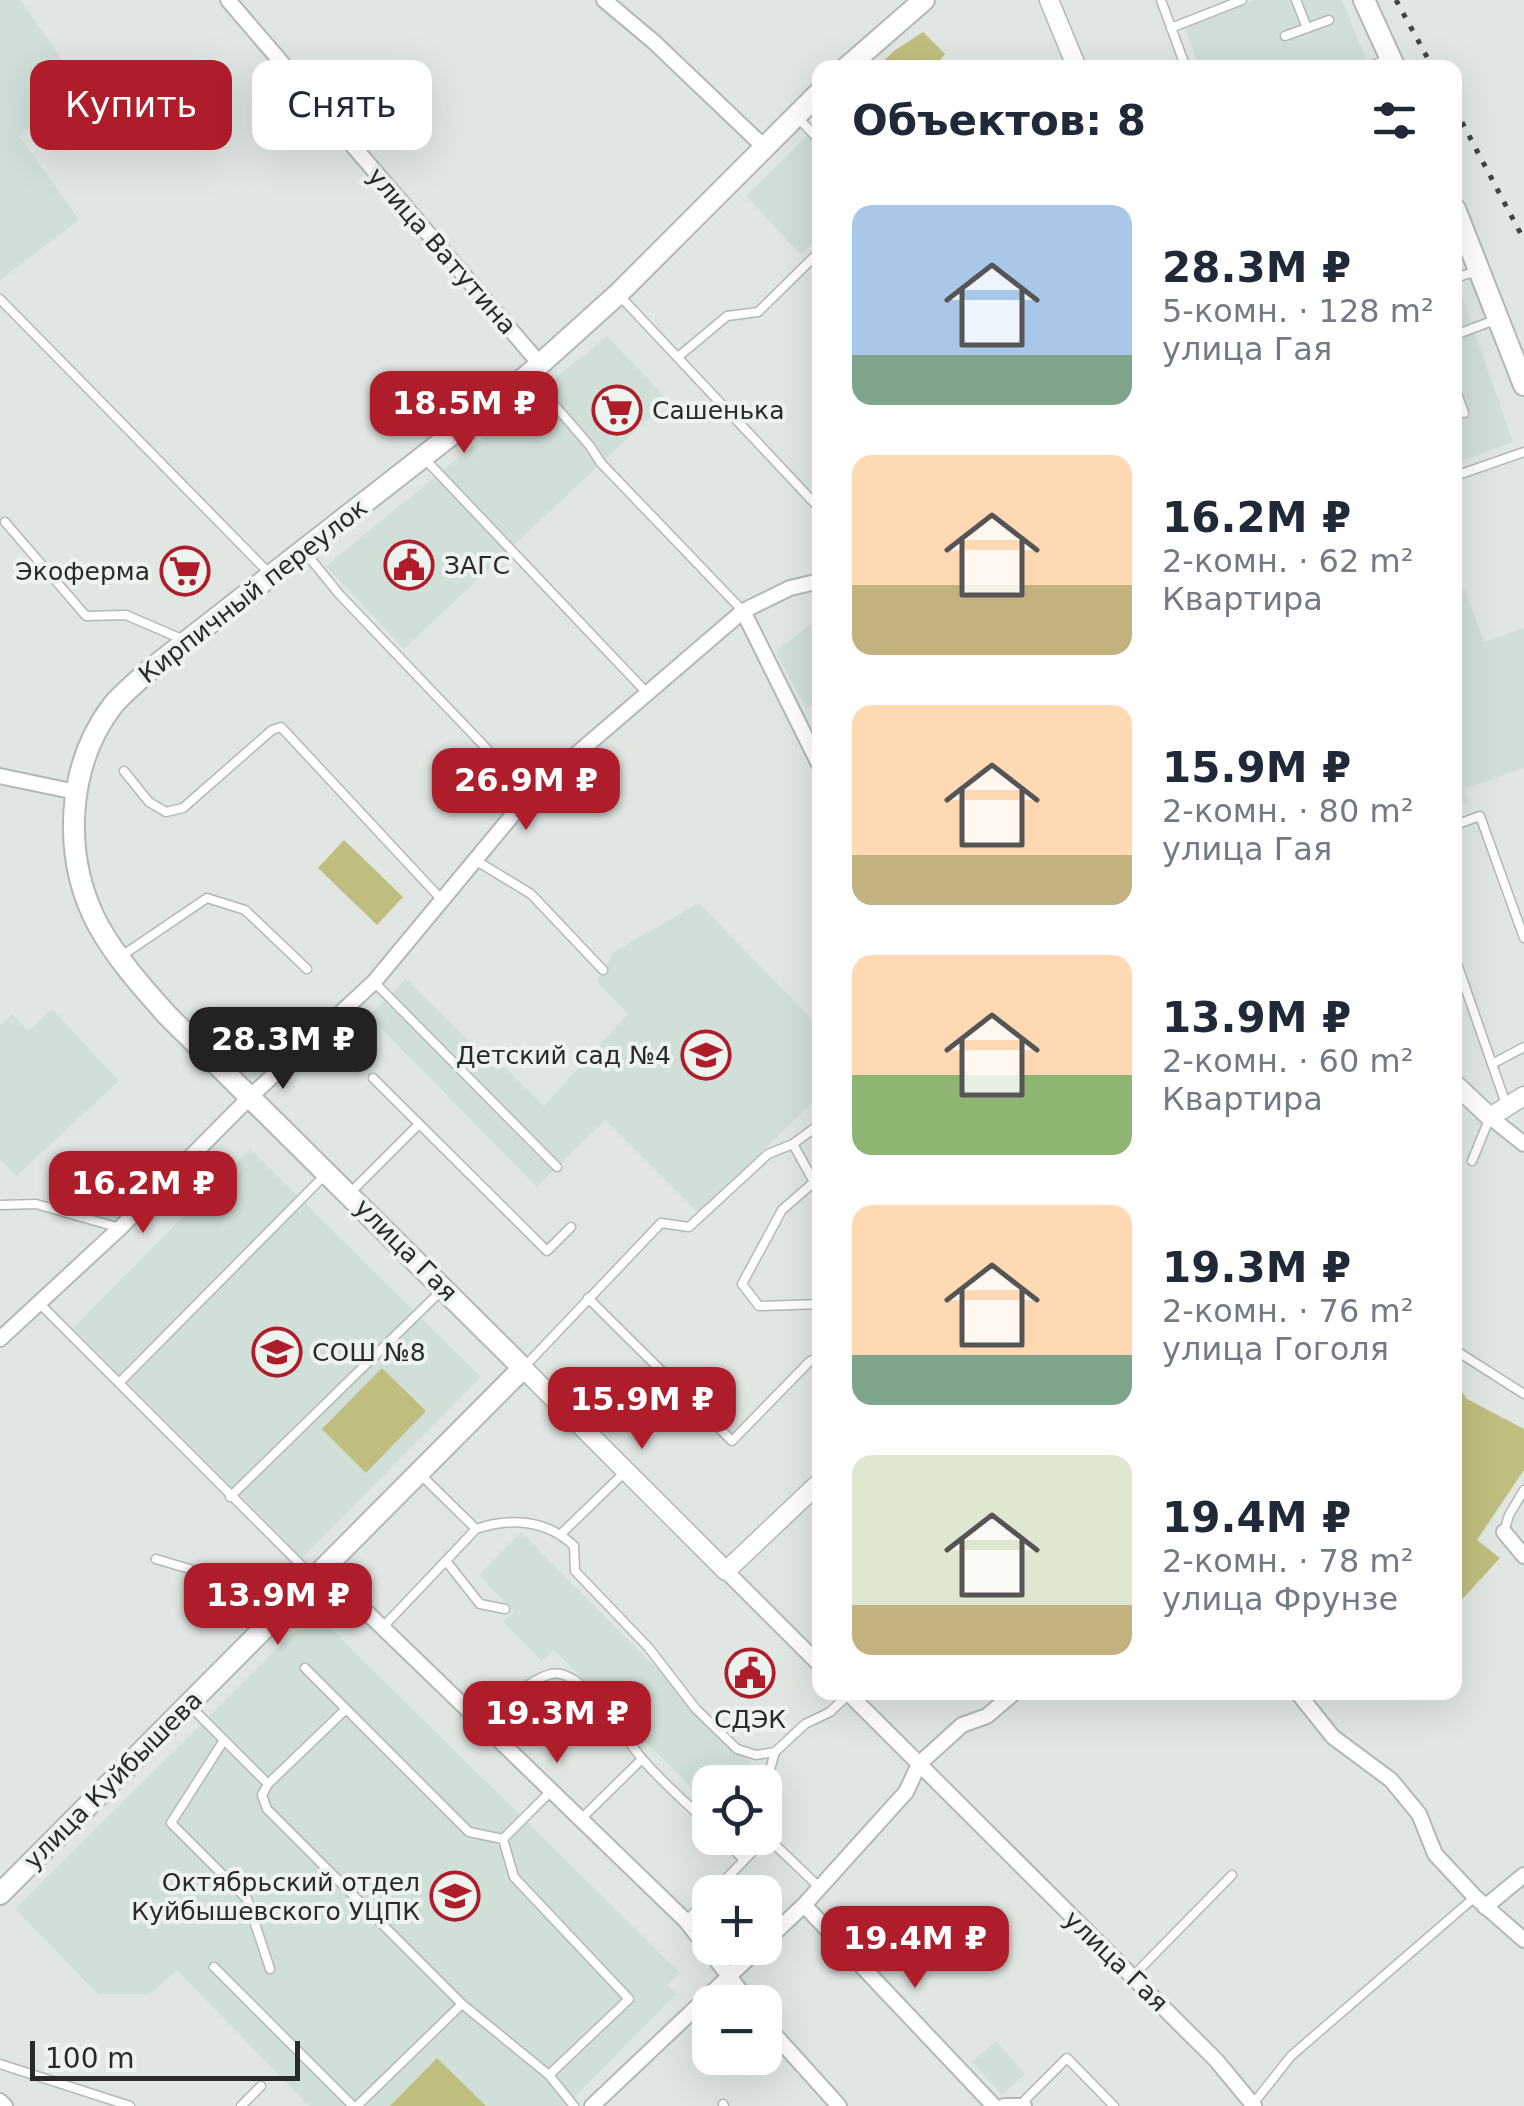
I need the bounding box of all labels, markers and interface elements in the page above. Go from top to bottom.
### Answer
chip: Купить [30,60,232,150]
chip: Снять [252,60,432,150]
icon: filters [1367,93,1422,148]
text: Объектов: 8 [852,96,1146,145]
street label: улица Ватутина [362,162,522,340]
text: 28.3M ₽ [1162,243,1351,292]
icon: home [932,245,1052,365]
text: 5-комн. · 128 m² [1162,292,1434,330]
text: улица Гая [1162,330,1332,368]
pin: 18.5M ₽ [372,371,556,456]
text: 18.5M ₽ [392,384,536,422]
supermarket icon: Сашенька [591,384,643,436]
place label: Сашенька [652,396,785,425]
street label: Кирпичный переулок [133,493,373,689]
text: 16.2M ₽ [1162,493,1351,542]
icon: home [932,495,1052,615]
public building icon: ЗАГС [383,539,435,591]
text: 2-комн. · 62 m² [1162,542,1413,580]
supermarket icon: Экоферма [159,545,211,597]
place label: ЗАГС [444,551,510,580]
place label: Экоферма [15,557,150,586]
text: Квартира [1162,580,1323,618]
text: 15.9M ₽ [1162,743,1351,792]
icon: home [932,745,1052,865]
pin: 26.9M ₽ [434,748,618,833]
text: 26.9M ₽ [454,761,598,799]
text: 2-комн. · 80 m² [1162,792,1413,830]
text: улица Гая [1162,830,1332,868]
text: 13.9M ₽ [1162,993,1351,1042]
icon: home [932,995,1052,1115]
pin: 28.3M ₽ [191,1007,375,1092]
text: 28.3M ₽ [211,1020,355,1058]
school or university icon: Детский сад №4 [680,1029,732,1081]
place label: Детский сад №4 [456,1041,671,1070]
text: 2-комн. · 60 m² [1162,1042,1413,1080]
text: Квартира [1162,1080,1323,1118]
pin: 16.2M ₽ [51,1151,235,1236]
text: 16.2M ₽ [71,1164,215,1202]
street label: улица Гая [349,1193,463,1307]
text: 19.3M ₽ [1162,1243,1351,1292]
icon: home [932,1245,1052,1365]
text: 2-комн. · 76 m² [1162,1292,1413,1330]
school or university icon: СОШ №8 [251,1326,303,1378]
text: улица Гоголя [1162,1330,1389,1368]
place label: СОШ №8 [312,1338,426,1367]
pin: 15.9M ₽ [550,1367,734,1452]
text: 15.9M ₽ [570,1380,714,1418]
text: 19.4M ₽ [1162,1493,1351,1542]
icon: home [932,1495,1052,1615]
text: 2-комн. · 78 m² [1162,1542,1413,1580]
pin: 13.9M ₽ [186,1563,370,1648]
text: 13.9M ₽ [206,1576,350,1614]
text: улица Фрунзе [1162,1580,1398,1618]
public building icon: СДЭК [724,1647,776,1699]
pin: 19.3M ₽ [465,1681,649,1766]
street label: улица Куйбышева [18,1685,208,1875]
text: 19.3M ₽ [485,1694,629,1732]
place label: СДЭК [714,1705,786,1734]
map controls [692,1765,782,2075]
button: locate [692,1765,782,1855]
place label: Октябрьский отдел Куйбышевского УЦПК [131,1868,420,1926]
school or university icon: Октябрьский отдел Куйбышевского УЦПК [429,1870,481,1922]
button: + [692,1875,782,1965]
street label: улица Гая [1058,1904,1174,2018]
pin: 19.4M ₽ [823,1906,1007,1991]
text: 19.4M ₽ [843,1919,987,1957]
button: − [692,1985,782,2075]
scale bar [30,2036,300,2080]
text: 100 m [45,2042,135,2075]

